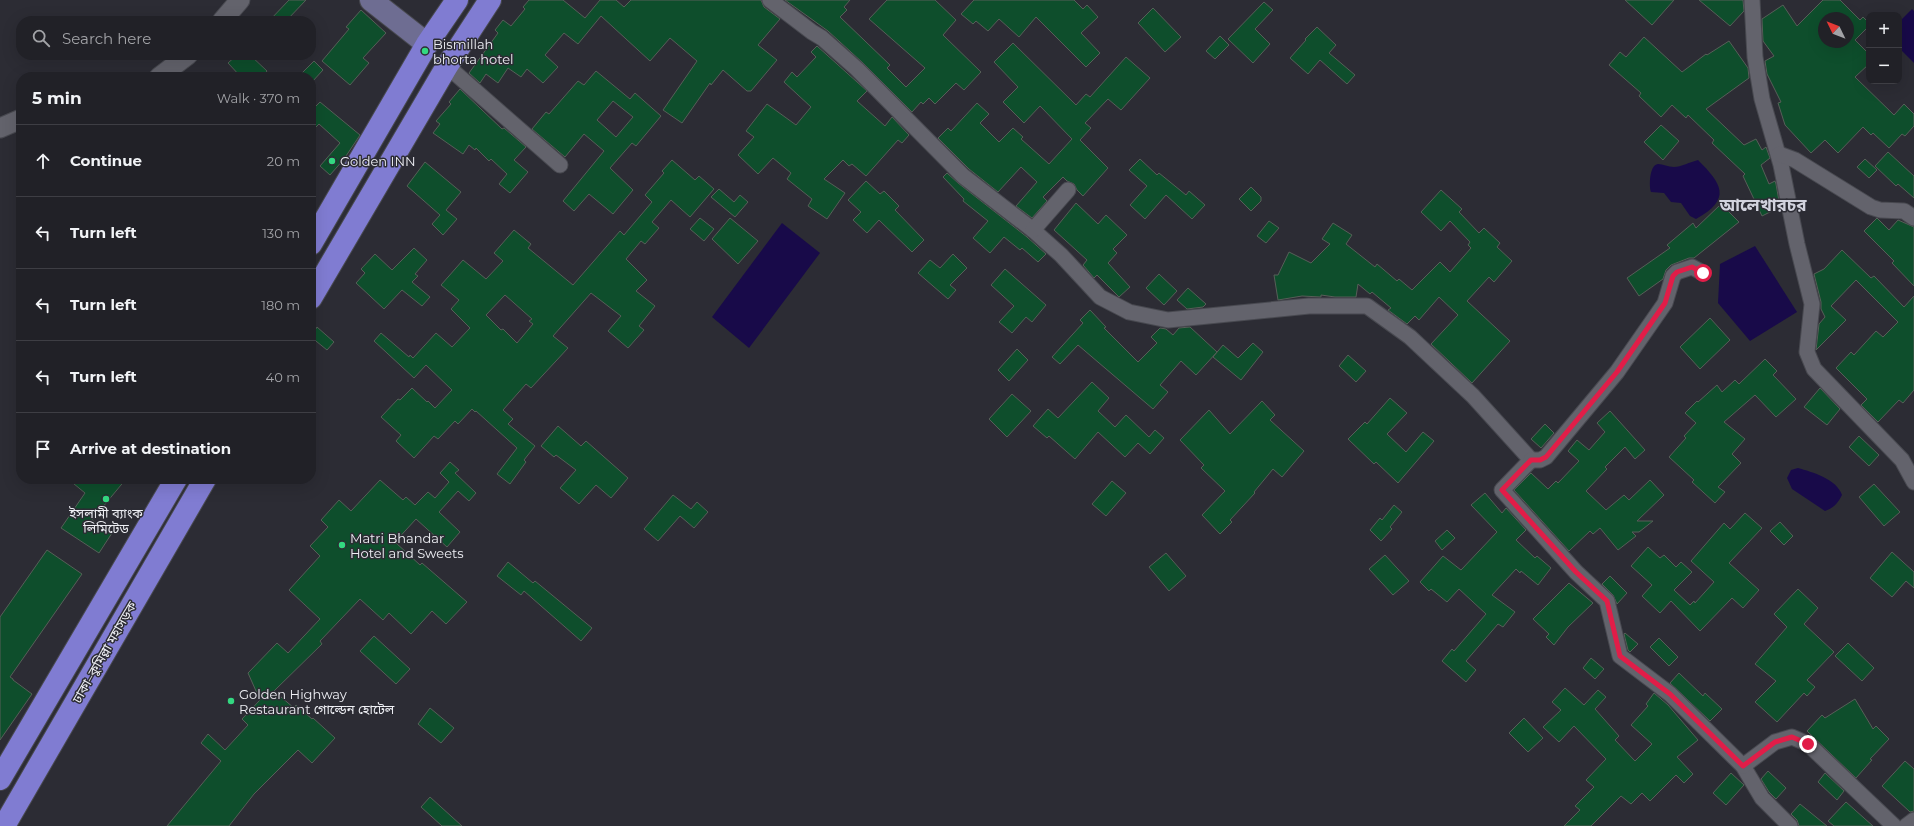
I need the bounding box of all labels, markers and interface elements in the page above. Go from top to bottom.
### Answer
north arrow [1818,12,1854,48]
map controls [1866,12,1902,84]
button: + [1866,12,1902,48]
search box [16,16,316,60]
icon: search [30,27,52,49]
text: Search here [62,29,151,48]
place label: Bismillah bhorta hotel [433,36,514,67]
marker: Bismillah bhorta hotel [420,46,430,56]
button: − [1866,48,1902,84]
text: 5 min [32,88,82,108]
text: Walk · 370 m [217,90,300,106]
icon: ahead [32,150,54,172]
text: Continue [70,151,142,170]
text: 20 m [267,153,300,169]
place label: Golden INN [340,153,416,169]
marker: Golden INN [327,156,337,166]
district label: আলেখারচর [1719,195,1807,215]
icon: left [32,222,54,244]
text: Turn left [70,223,137,242]
text: 130 m [262,225,300,241]
route start [1694,264,1712,282]
icon: left [32,294,54,316]
text: Turn left [70,295,137,314]
text: 180 m [261,297,300,313]
icon: left [32,366,54,388]
text: Turn left [70,367,137,386]
text: 40 m [266,369,300,385]
icon: arrive [32,438,54,460]
text: Arrive at destination [70,439,231,458]
marker: ইসলামী ব্যাংক লিমিটেড [101,494,111,504]
place label: ইসলামী ব্যাংক লিমিটেড [68,505,143,536]
place label: Matri Bhandar Hotel and Sweets [350,530,464,561]
marker: Matri Bhandar Hotel and Sweets [337,540,347,550]
street label: ঢাকা–কুমিল্লা মহাসড়ক [68,598,141,707]
place label: Golden Highway Restaurant গোল্ডেন হোটেল [239,686,395,717]
marker: Golden Highway Restaurant গোল্ডেন হোটেল [226,696,236,706]
route end [1799,735,1817,753]

